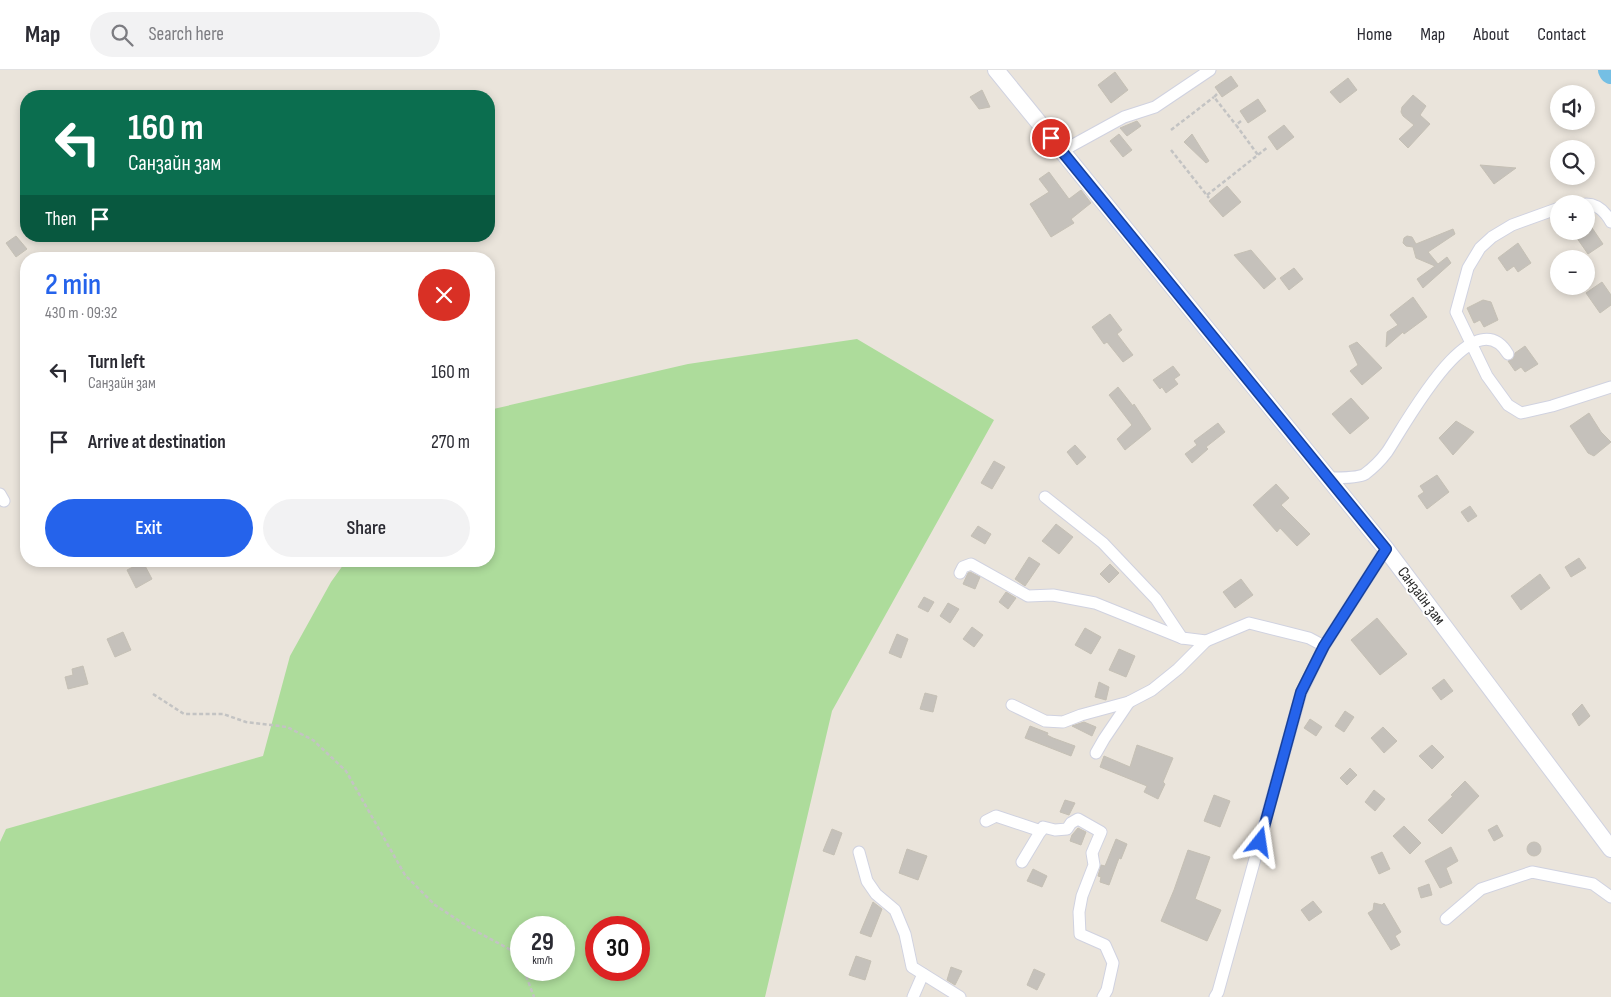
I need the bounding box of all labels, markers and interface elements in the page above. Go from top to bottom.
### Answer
search box [90,12,440,57]
text: Map [25,20,60,49]
icon: search [108,21,136,49]
text: Search here [148,23,224,46]
text: Home [1357,24,1392,45]
text: Map [1420,24,1445,45]
text: About [1473,24,1509,45]
text: Contact [1537,24,1586,45]
map controls [1550,85,1595,295]
button: sound [1550,85,1595,130]
text: 160 m [128,107,204,150]
icon: left [45,110,110,175]
pin [1030,117,1072,159]
icon: arrive [1037,124,1065,152]
button: search [1550,140,1595,185]
text: Санзайн зам [128,150,221,177]
button: + [1550,195,1595,240]
icon: arrive [86,205,114,233]
text: Then [45,208,76,231]
button: − [1550,250,1595,295]
text: 2 min [45,267,101,303]
button: close [418,269,470,321]
text: 430 m · 09:32 [45,304,117,323]
text: Turn left [88,351,145,374]
icon: left [45,358,73,386]
text: 160 m [431,361,470,384]
text: Санзайн зам [88,374,156,393]
icon: arrive [45,428,73,456]
text: Arrive at destination [88,431,226,454]
text: 270 m [431,431,470,454]
button: Exit [45,499,253,557]
button: Share [263,499,470,557]
street label: Санзайн зам [1393,563,1449,629]
position arrow [1233,815,1285,867]
speed limit sign: 30 [585,916,650,981]
text: 29 [531,927,554,958]
text: km/h [532,953,553,968]

